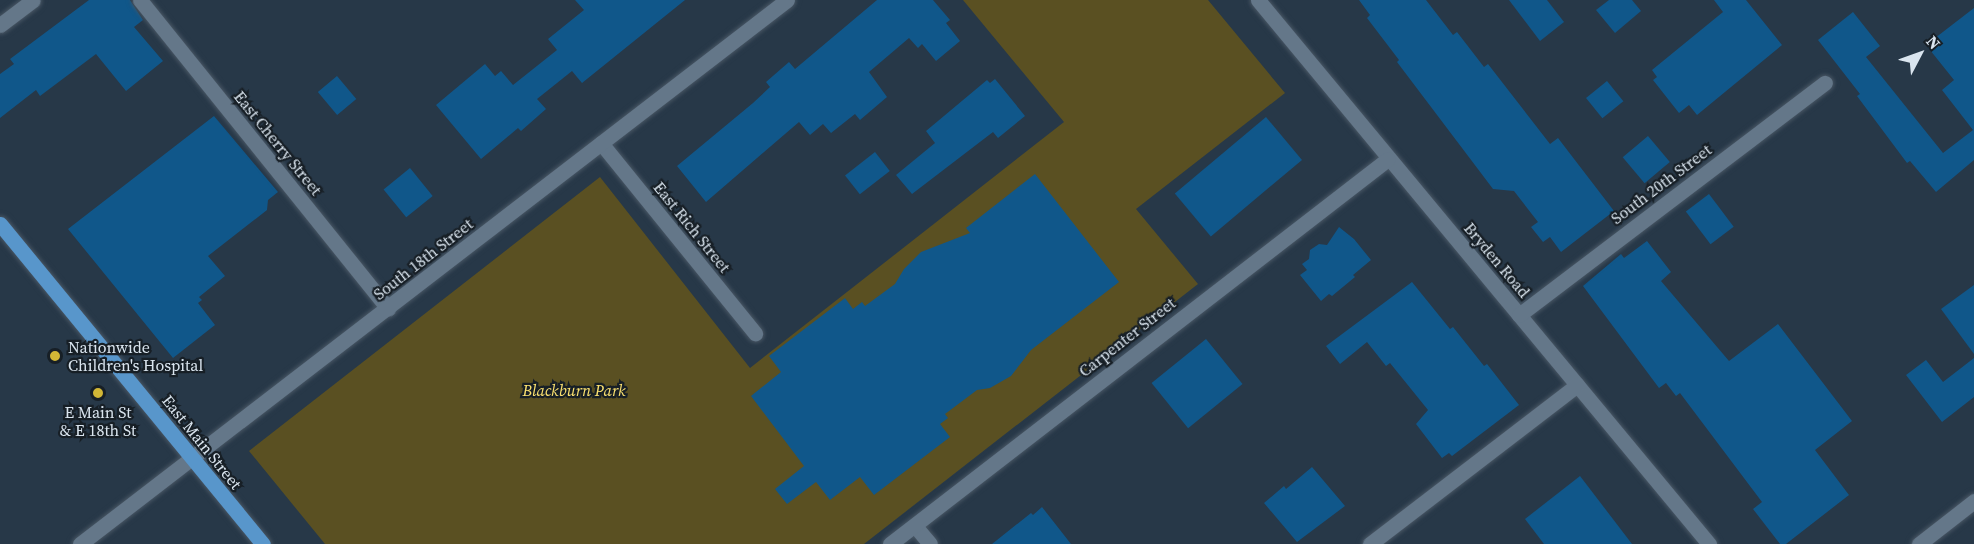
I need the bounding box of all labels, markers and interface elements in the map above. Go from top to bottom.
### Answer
north arrow [1890,24,1950,84]
text: N [1921,31,1946,54]
street label: East Cherry Street [230,87,326,199]
street label: South 20th Street [1607,140,1715,228]
street label: East Rich Street [650,178,734,276]
street label: South 18th Street [370,214,476,304]
street label: Bryden Road [1460,219,1534,301]
street label: Carpenter Street [1075,293,1179,381]
place label: Nationwide Children's Hospital [68,337,203,375]
marker: Nationwide Children's Hospital [46,347,64,365]
park label: Blackburn Park [522,380,626,400]
marker: E Main St & E 18th St [91,386,105,400]
street label: East Main Street [158,391,246,493]
place label: E Main St & E 18th St [60,402,136,440]

